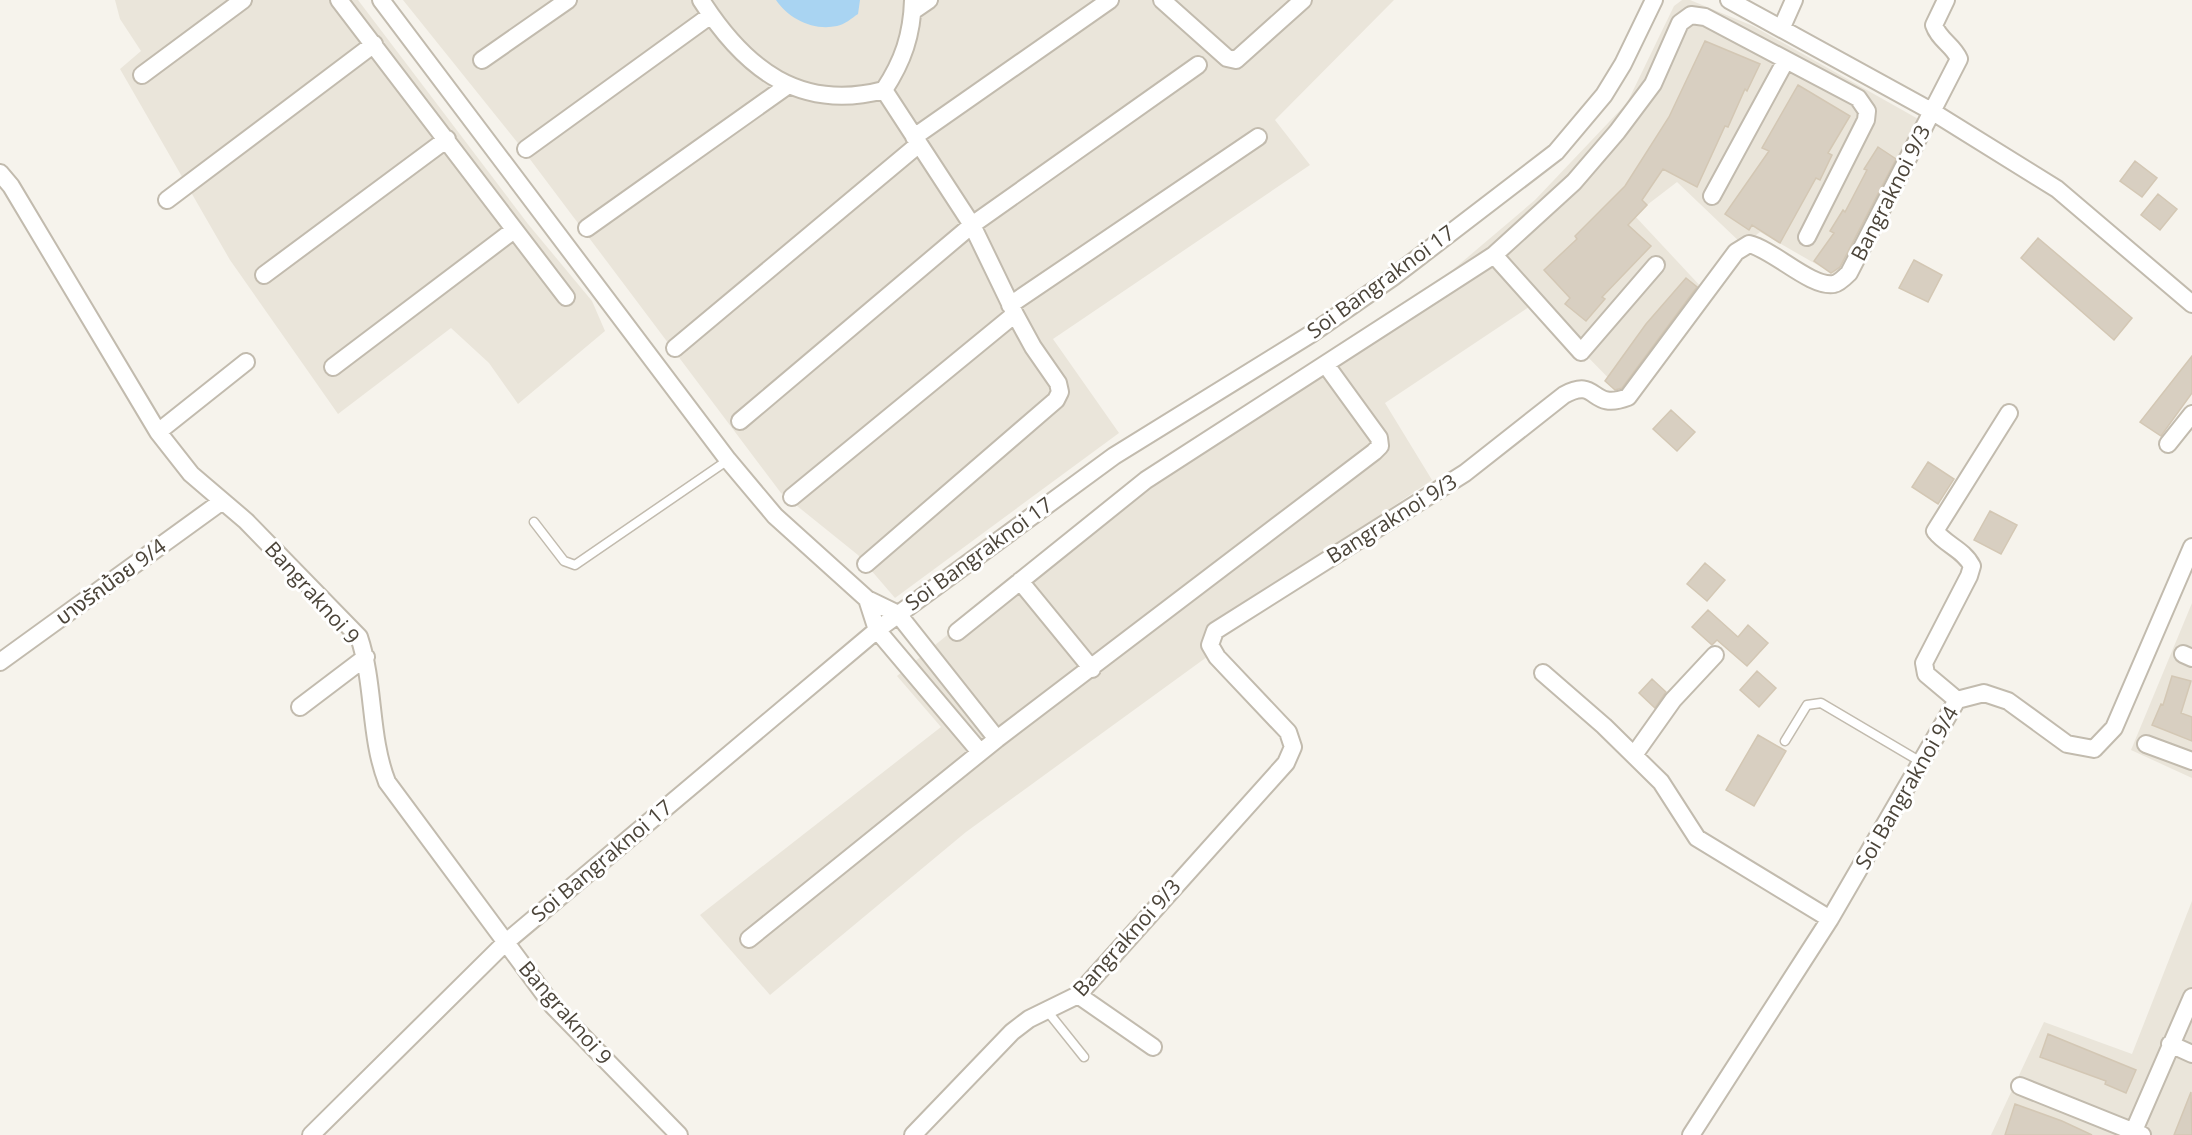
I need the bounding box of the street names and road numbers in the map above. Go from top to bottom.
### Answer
street label: Bangraknoi 9/3 [1844,120,1936,265]
street label: Soi Bangraknoi 17 [1301,218,1460,344]
street label: Bangraknoi 9/3 [1321,467,1462,569]
street label: Soi Bangraknoi 17 [899,490,1058,616]
street label: บางรักน้อย 9/4 [50,532,171,631]
street label: Bangraknoi 9 [259,535,366,650]
street label: Soi Bangraknoi 9/4 [1848,701,1964,874]
street label: Soi Bangraknoi 17 [525,793,678,928]
street label: Bangraknoi 9/3 [1066,873,1186,1002]
street label: Bangraknoi 9 [513,954,619,1070]

